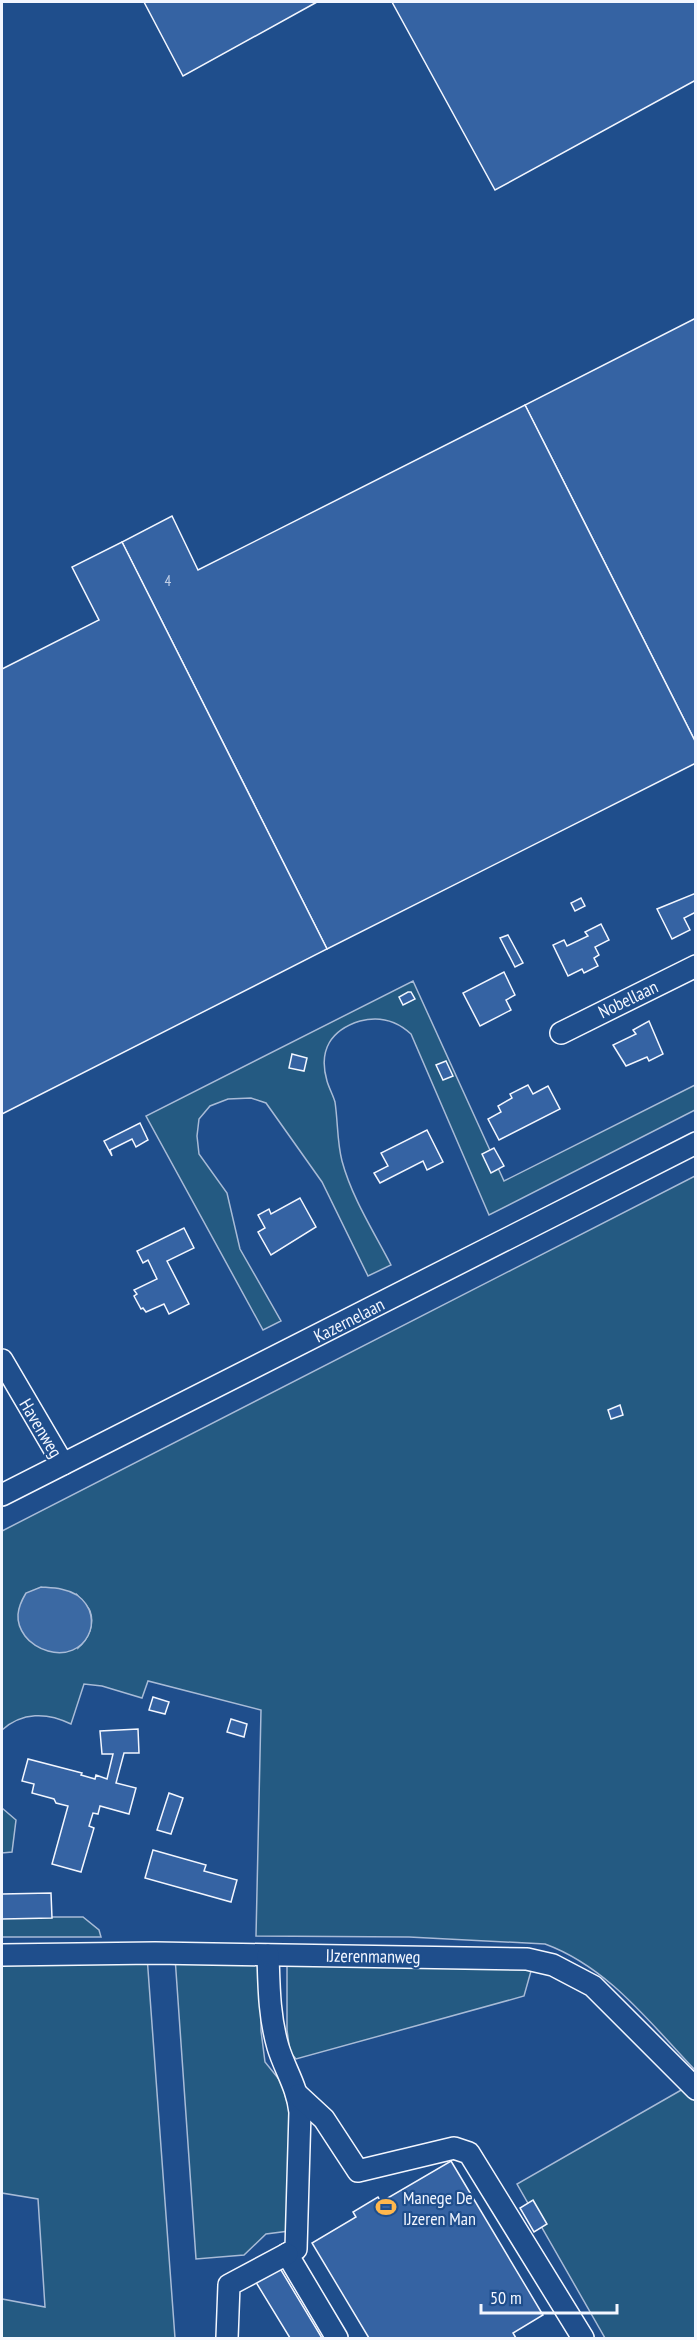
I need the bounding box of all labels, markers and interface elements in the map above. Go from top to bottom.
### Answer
house number: 4 [165,571,172,590]
street label: Nobellaan [594,975,662,1023]
street label: Kazernelaan [310,1292,388,1348]
street label: Havenweg [14,1394,68,1462]
street label: IJzerenmanweg [325,1944,421,1968]
place label: Manege De IJzeren Man [403,2186,476,2230]
sports icon: Manege De IJzeren Man [374,2195,398,2219]
scale bar [481,2277,618,2315]
text: 50 m [490,2286,522,2309]

